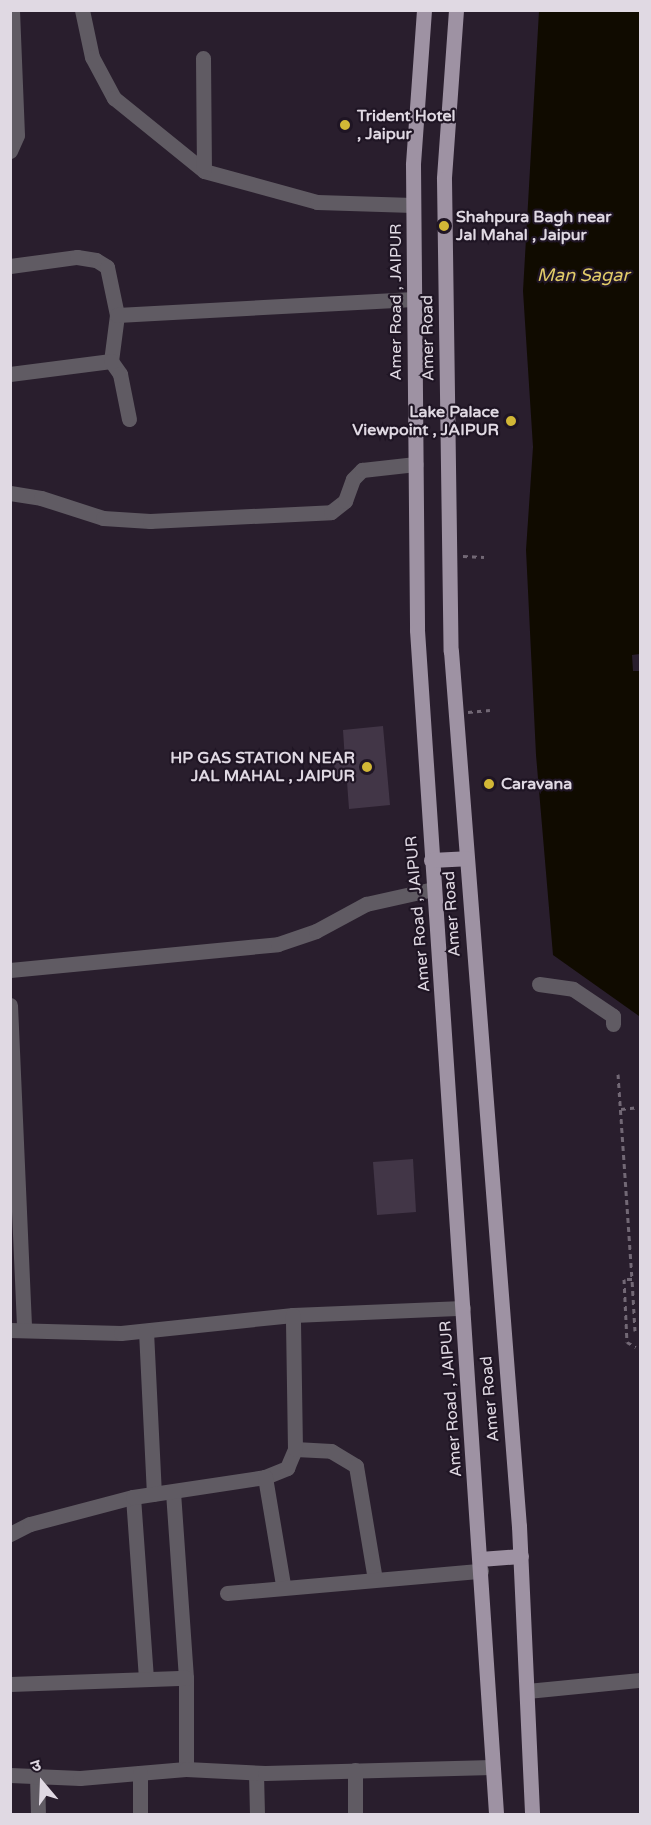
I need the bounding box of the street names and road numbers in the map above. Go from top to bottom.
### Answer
street label: Amer Road , JAIPUR [386,224,406,380]
street label: Amer Road [418,295,438,381]
street label: Amer Road , JAIPUR [402,835,434,993]
street label: Amer Road [439,870,465,958]
street label: Amer Road , JAIPUR [436,1320,466,1478]
street label: Amer Road [477,1355,503,1443]

